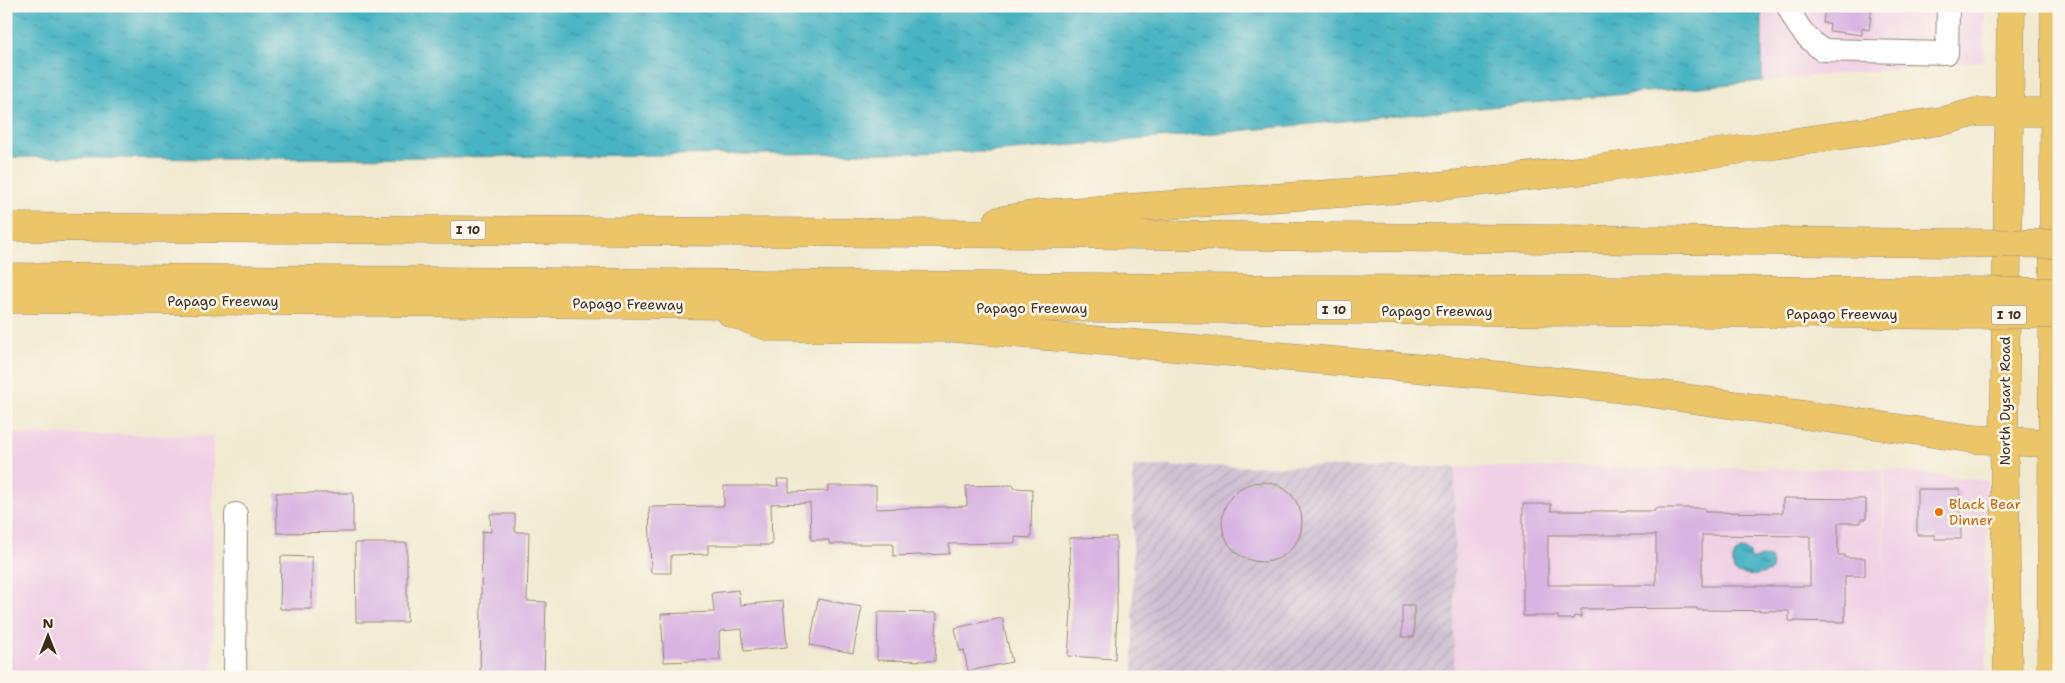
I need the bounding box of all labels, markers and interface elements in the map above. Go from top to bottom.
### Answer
road number: I 10 [450,220,486,240]
street label: Papago Freeway [167,292,279,310]
street label: Papago Freeway [572,294,684,314]
street label: Papago Freeway [976,299,1088,317]
road number: I 10 [1316,300,1352,320]
street label: Papago Freeway [1381,302,1493,320]
street label: Papago Freeway [1786,305,1898,323]
road number: I 10 [1992,306,2026,324]
street label: North Dysart Road [1996,336,2014,466]
place label: Black Bear Dinner [1949,495,2021,529]
marker: Black Bear Dinner [1933,506,1945,518]
north arrow [22,610,72,660]
text: N [42,614,54,632]

